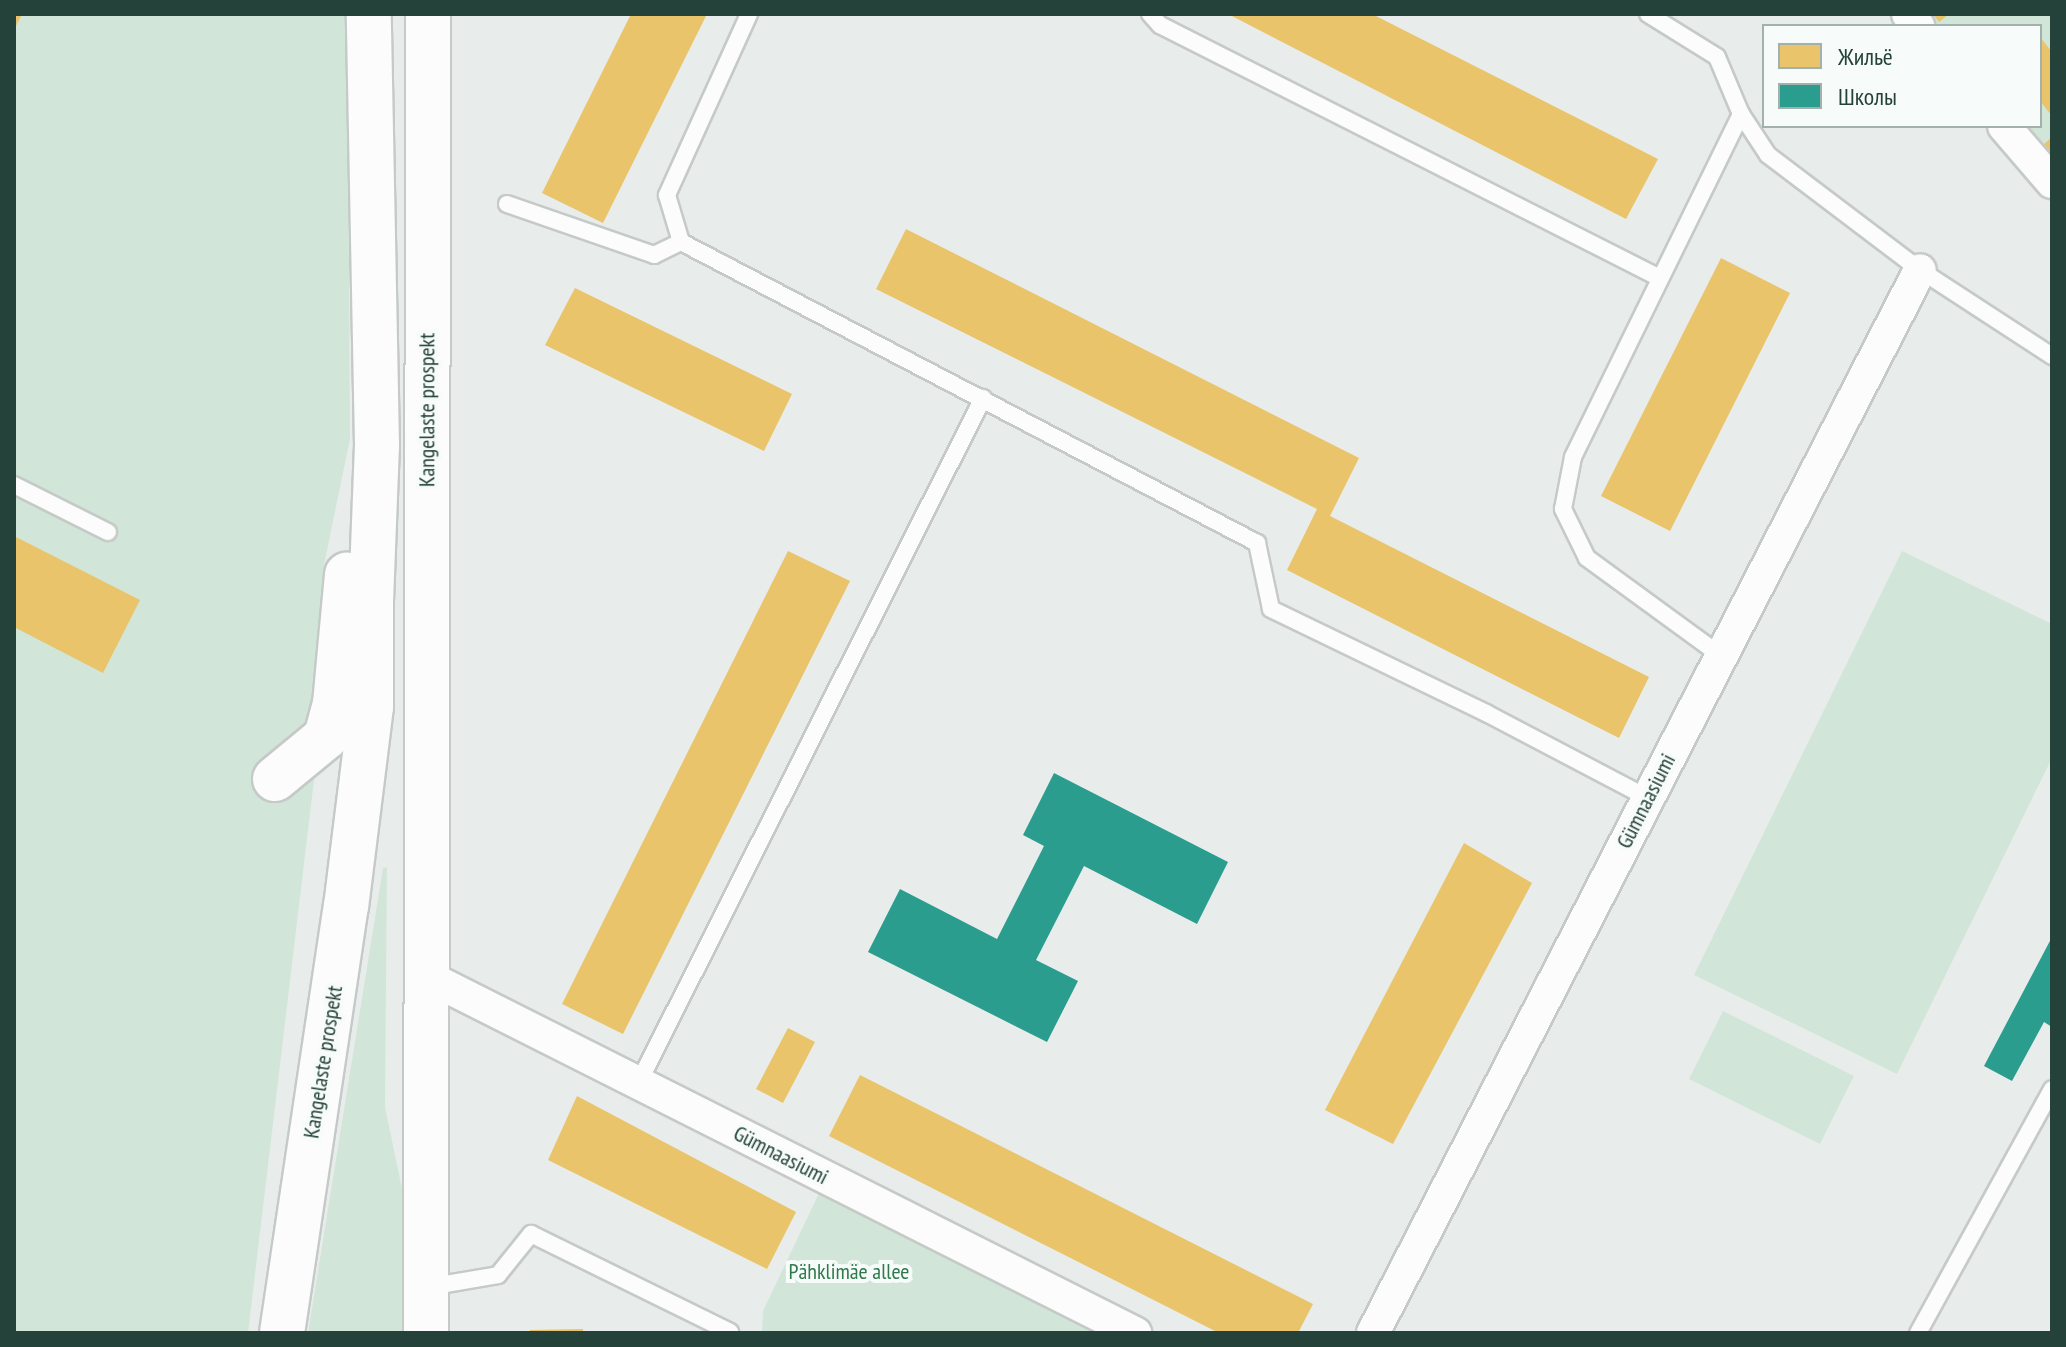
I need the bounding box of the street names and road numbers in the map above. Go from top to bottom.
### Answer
street label: Kangelaste prospekt [414,333,440,487]
street label: Gümnaasiumi [1611,749,1681,853]
street label: Kangelaste prospekt [298,984,348,1140]
street label: Gümnaasiumi [729,1120,833,1190]

